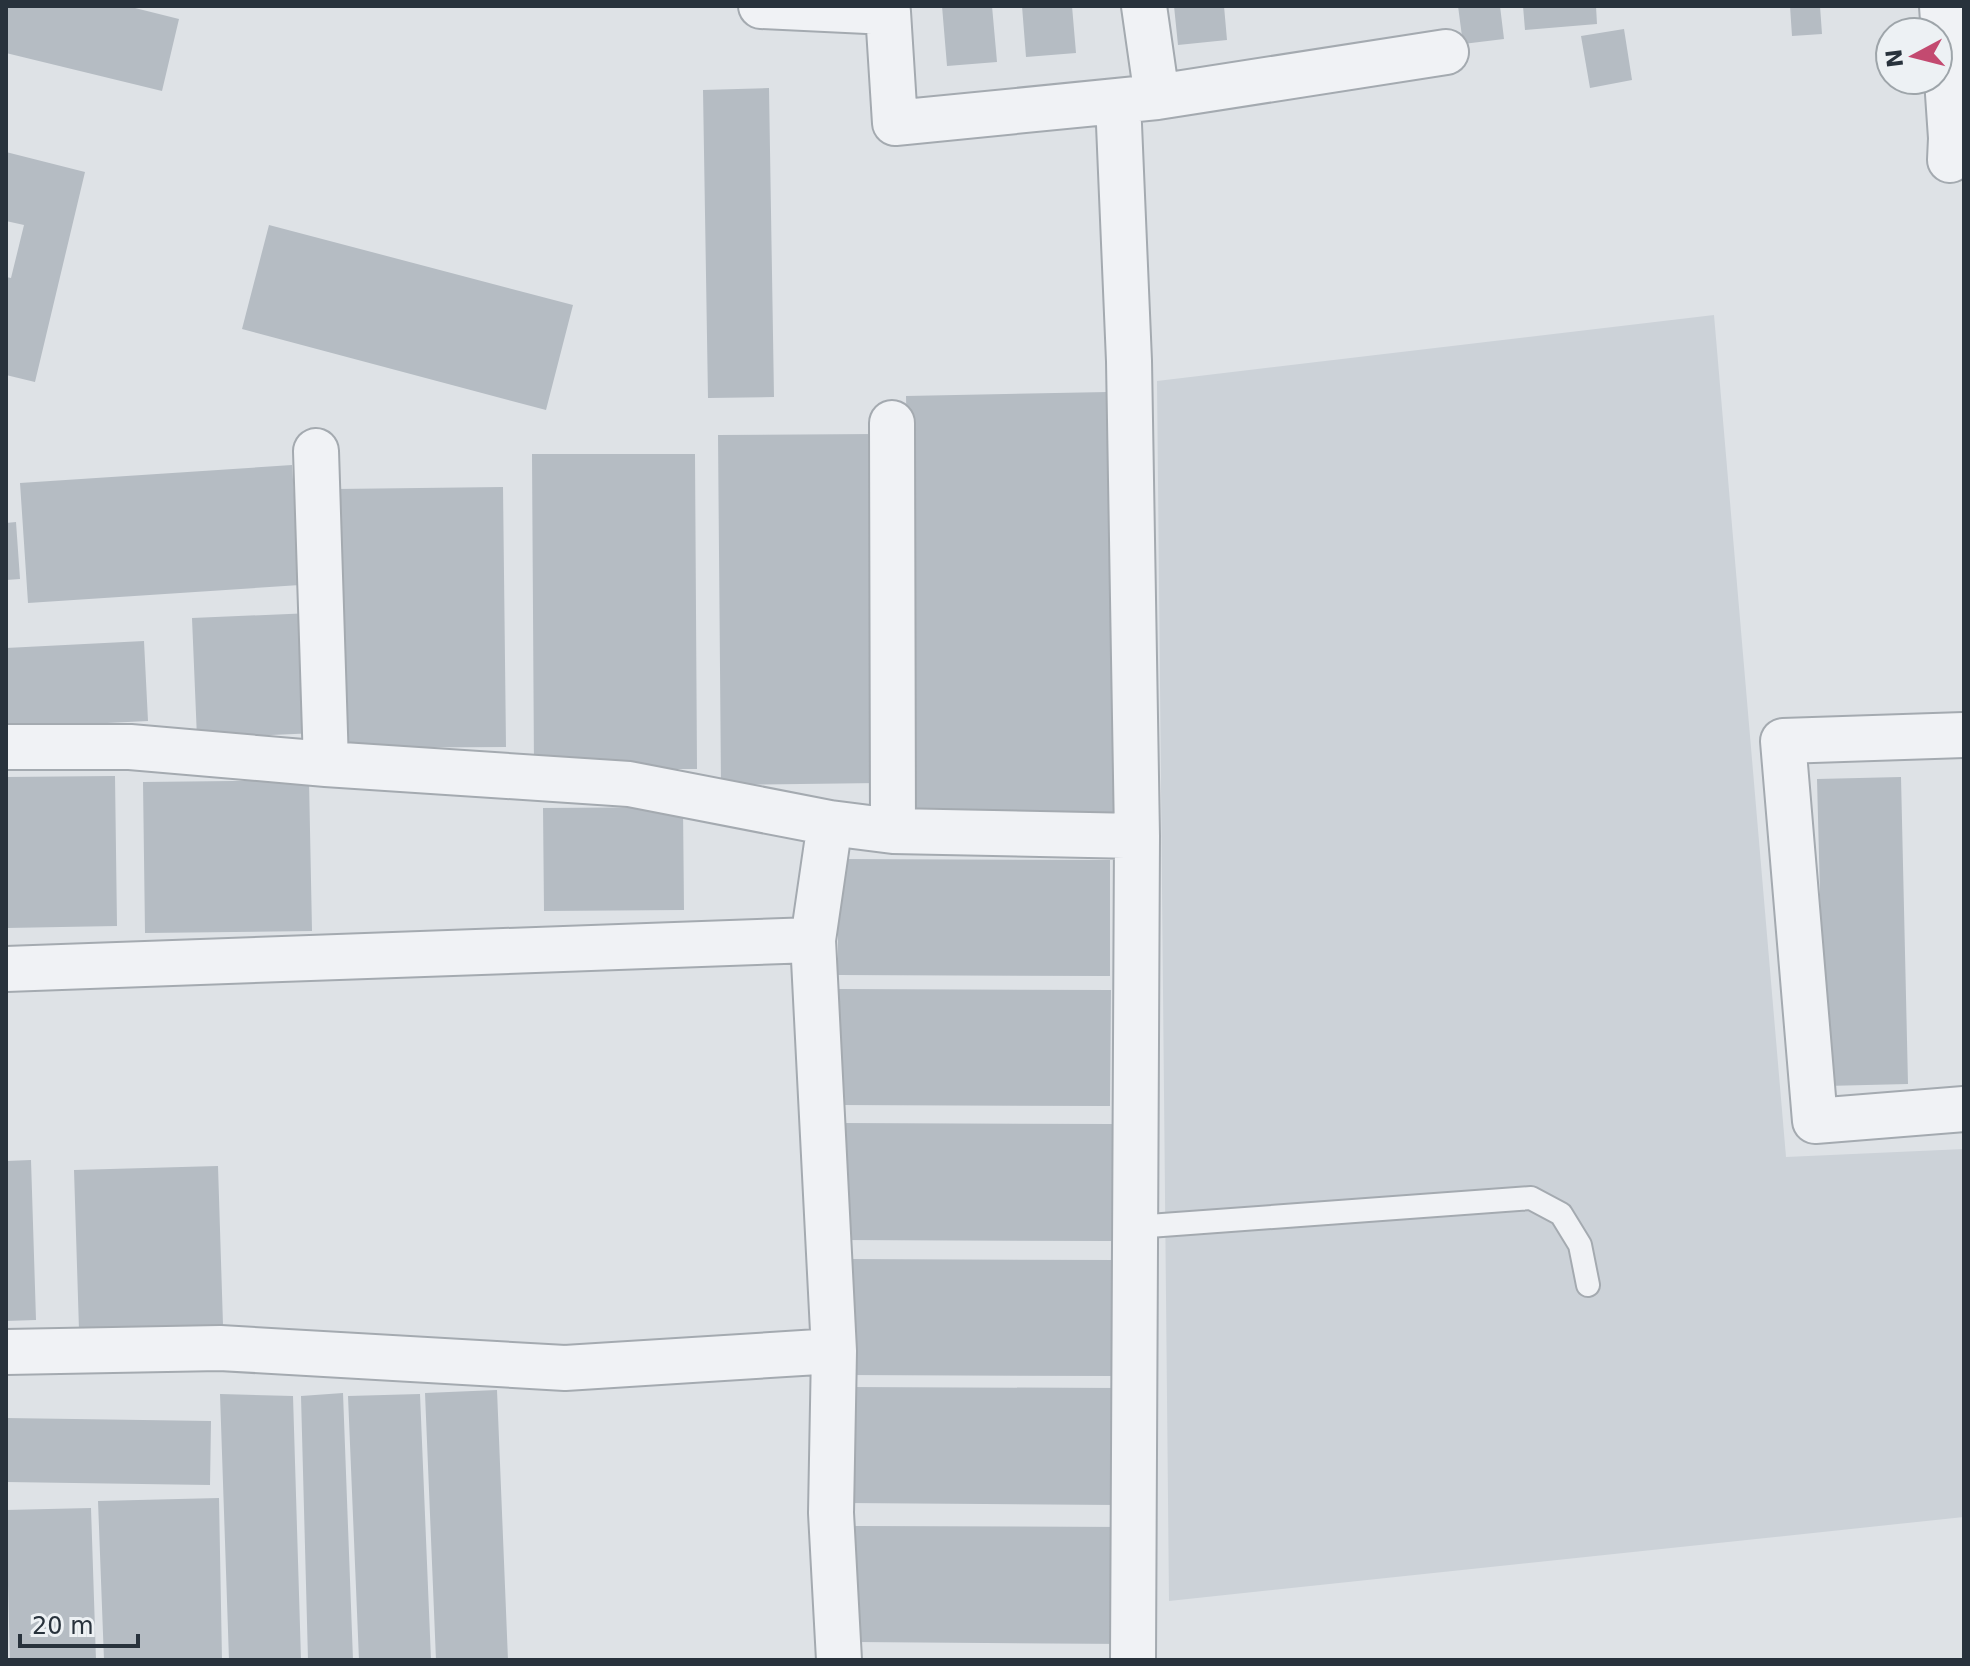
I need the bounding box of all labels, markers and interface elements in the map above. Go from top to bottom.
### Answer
north arrow [1874,16,1954,96]
text: N [1881,48,1908,69]
scale bar [20,1598,138,1648]
text: 20 m [32,1612,94,1640]

